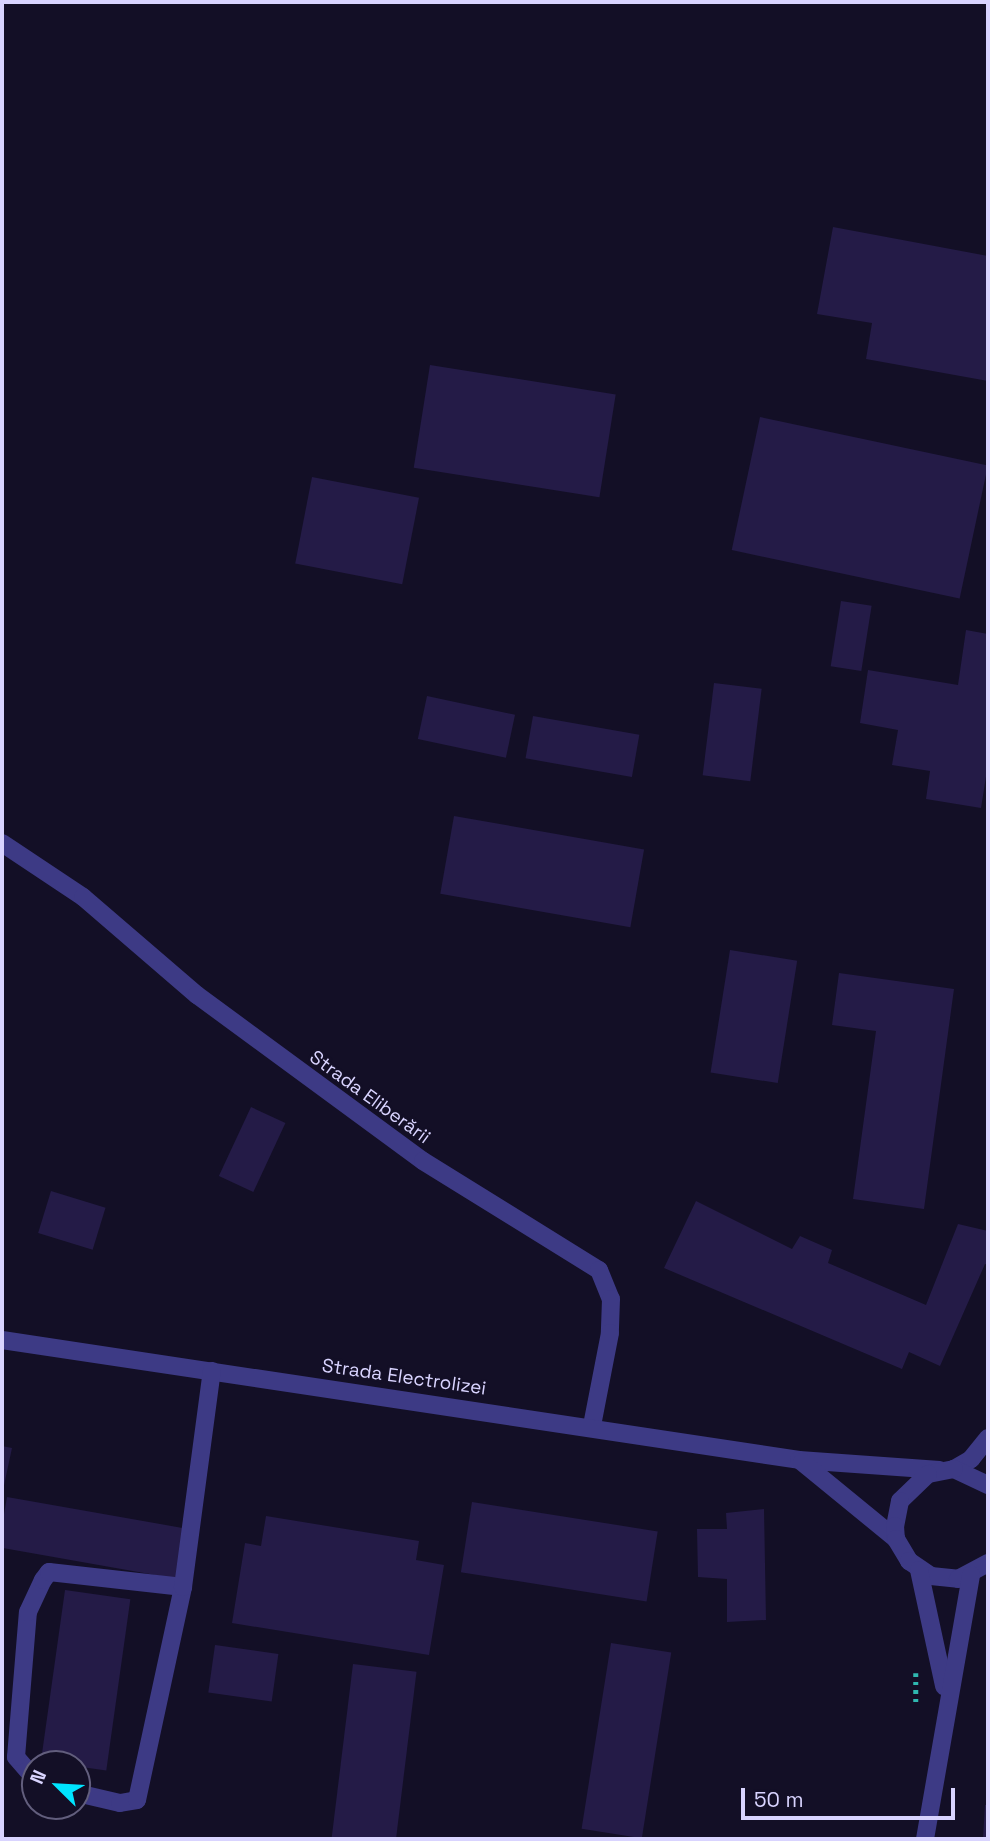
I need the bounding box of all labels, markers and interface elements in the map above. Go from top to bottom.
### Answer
street label: Strada Eliberării [305,1046,435,1148]
street label: Strada Electrolizei [320,1354,488,1400]
north arrow [21,1750,91,1820]
text: N [24,1766,52,1788]
scale bar [745,1774,958,1818]
text: 50 m [754,1786,804,1813]

